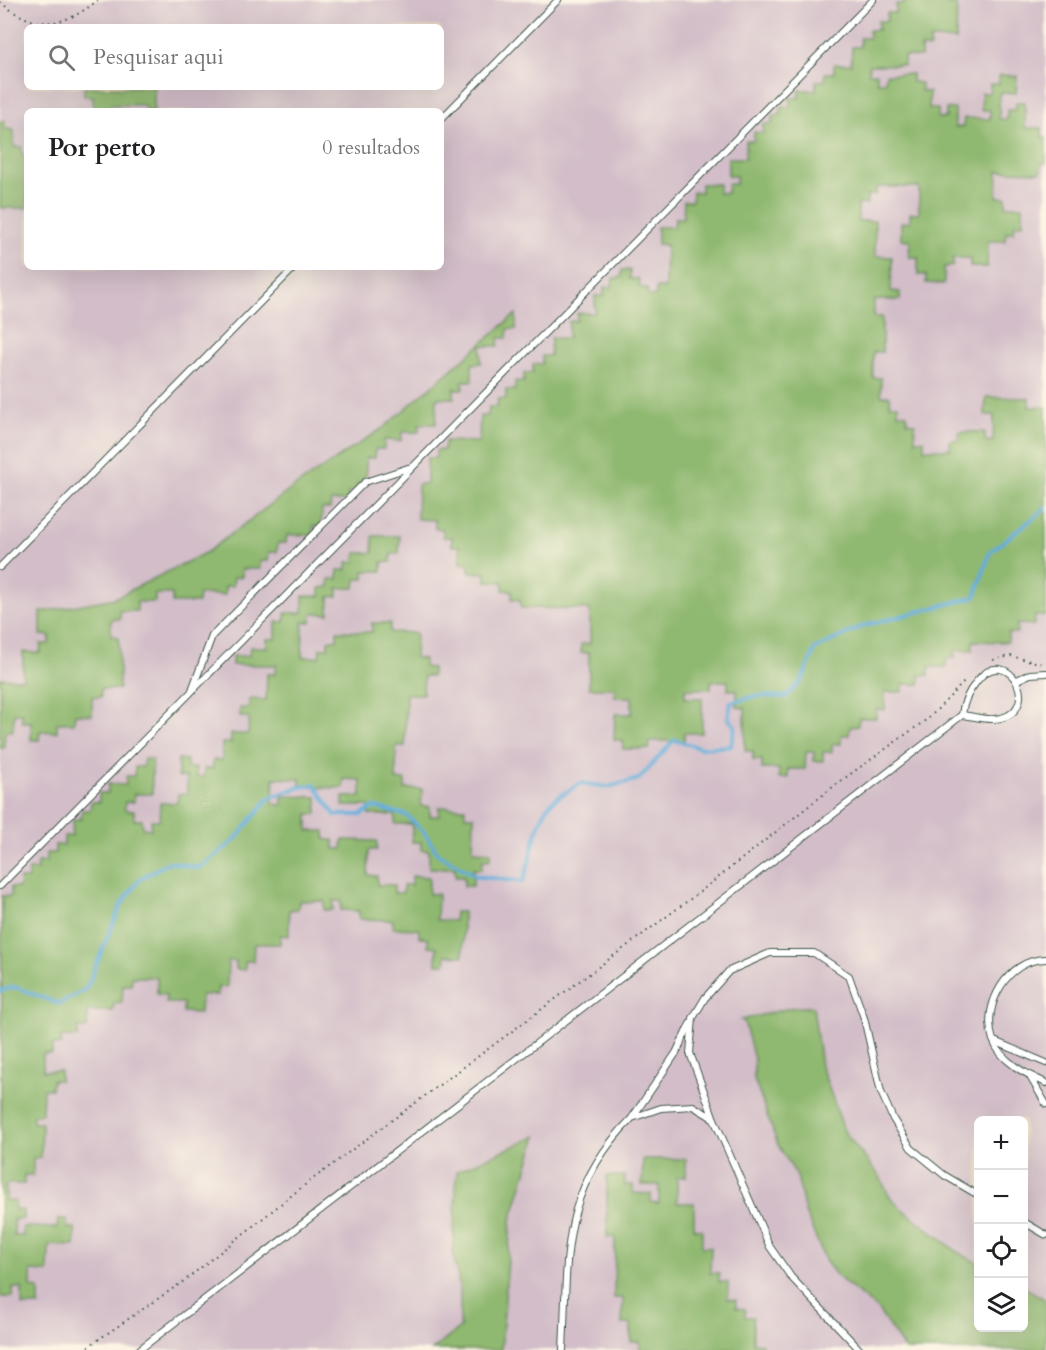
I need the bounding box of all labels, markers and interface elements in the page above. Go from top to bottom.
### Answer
search box [24,24,444,90]
icon: search [45,41,78,74]
text: Pesquisar aqui [93,42,224,72]
text: Por perto [48,130,156,165]
text: 0 resultados [322,134,420,161]
map controls [974,1116,1028,1332]
button: + [974,1116,1028,1170]
button: − [974,1170,1028,1224]
button: locate [974,1224,1028,1278]
button: layers [974,1278,1028,1332]

